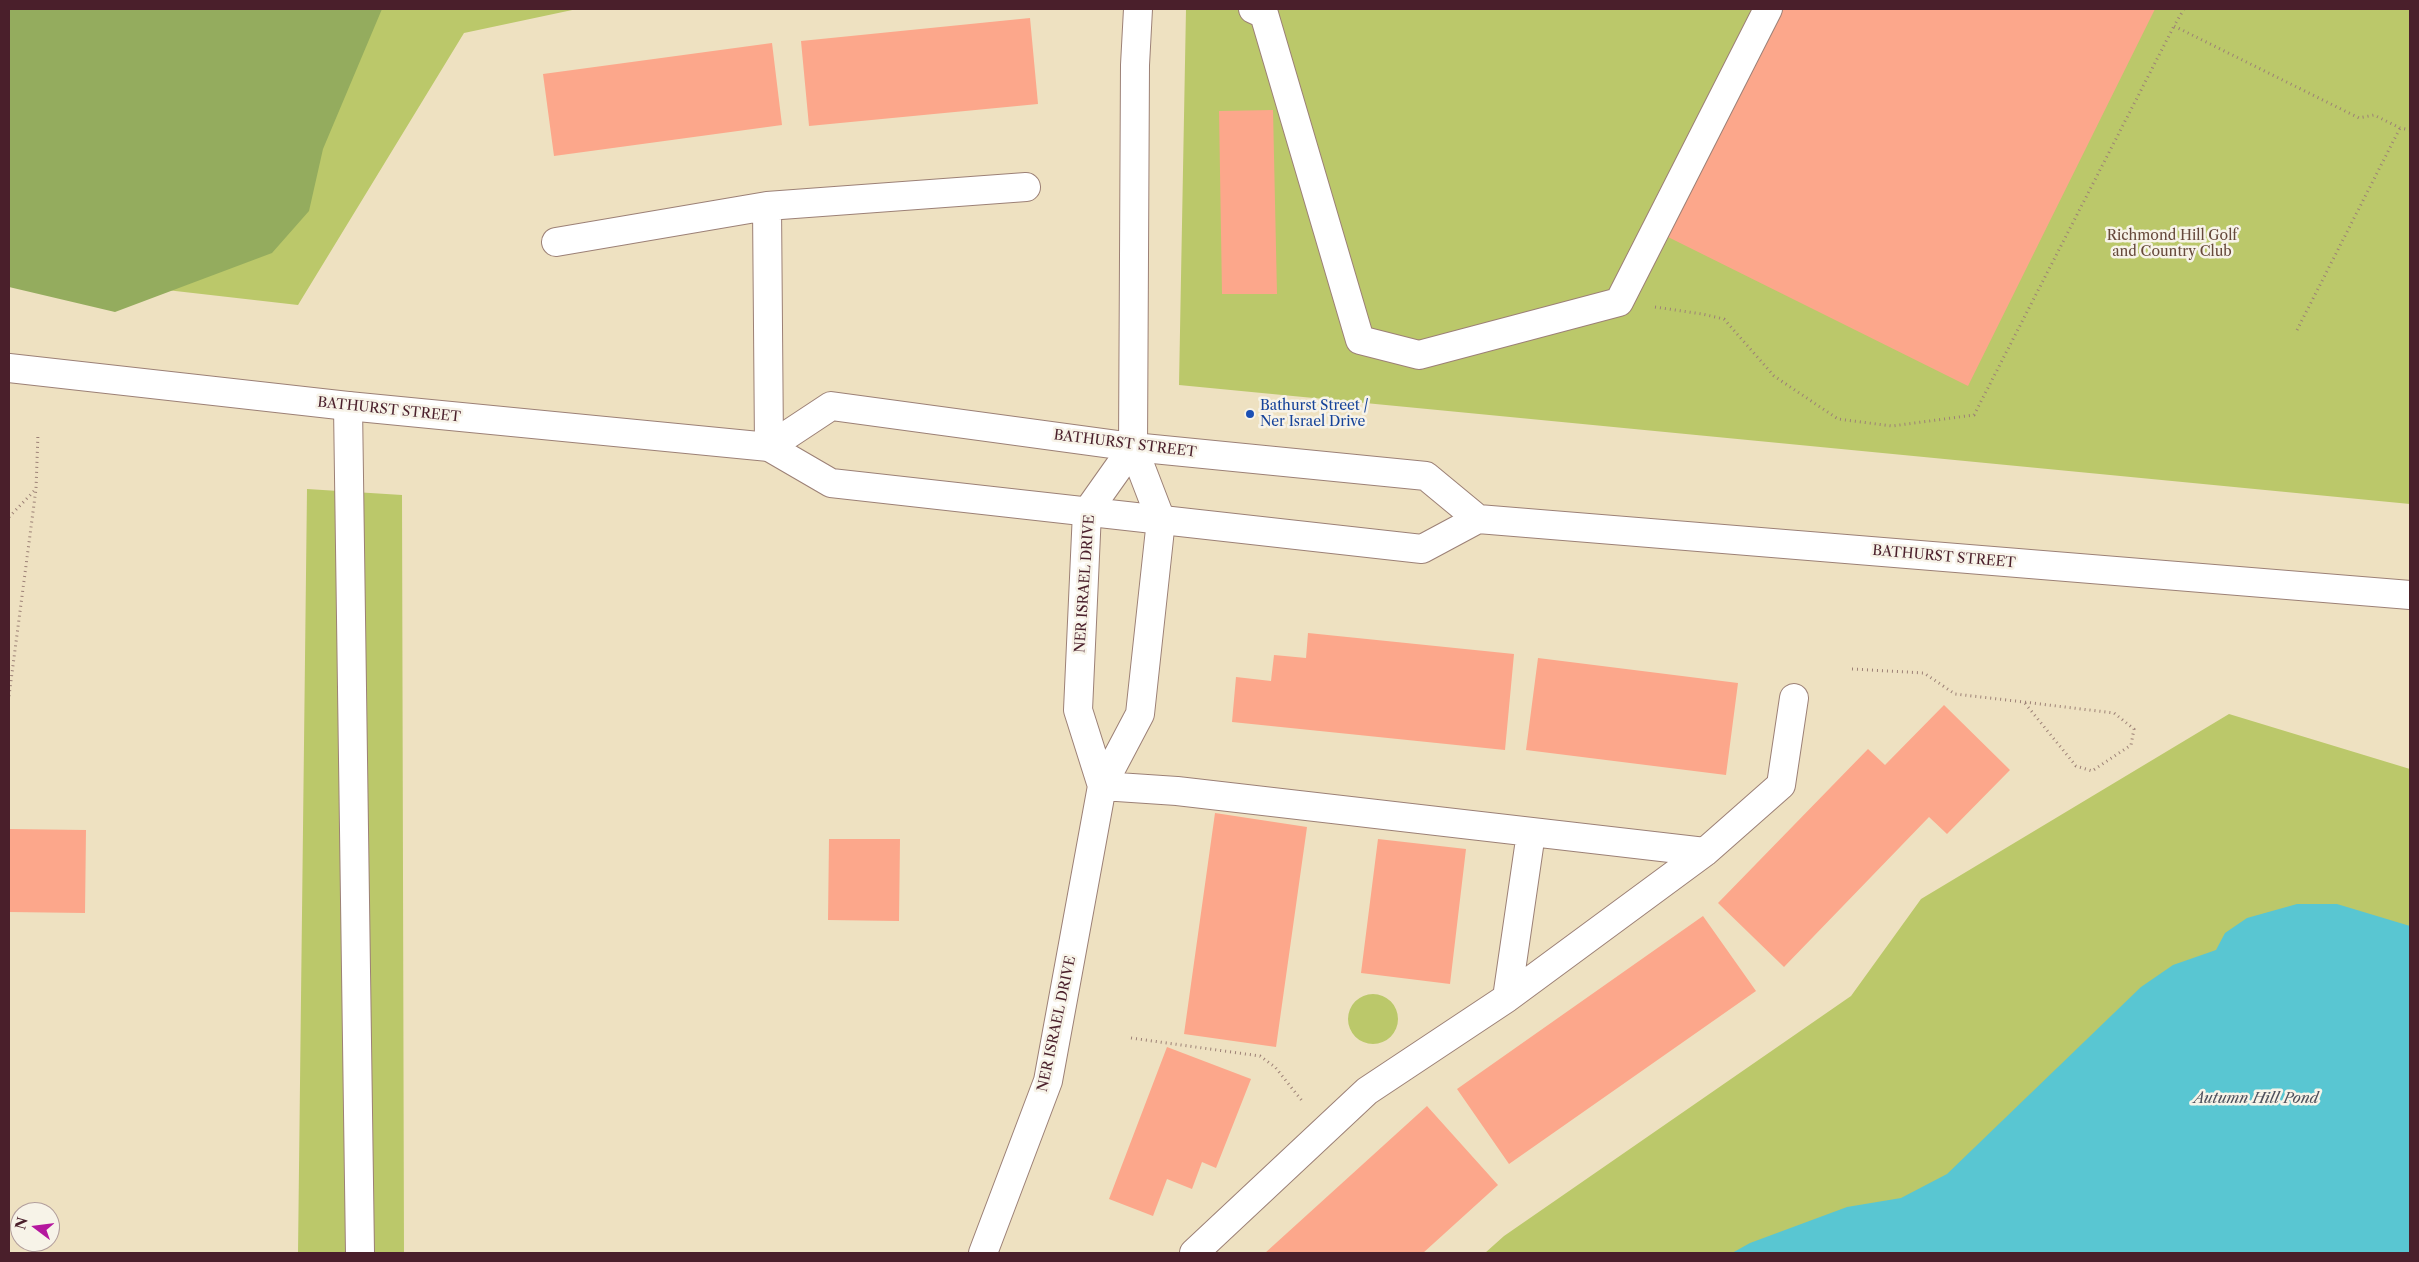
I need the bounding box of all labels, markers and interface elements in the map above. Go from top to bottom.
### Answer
park label: Richmond Hill Golf and Country Club [2107,228,2237,260]
street label: BATHURST STREET [317,394,461,426]
place label: Bathurst Street / Ner Israel Drive [1260,398,1369,431]
marker: Bathurst Street / Ner Israel Drive [1244,408,1256,420]
street label: BATHURST STREET [1053,427,1197,461]
street label: NER ISRAEL DRIVE [1072,514,1098,654]
street label: BATHURST STREET [1872,542,2016,572]
street label: NER ISRAEL DRIVE [1034,955,1080,1093]
water label: Autumn Hill Pond [2194,1090,2318,1108]
north arrow [10,1202,60,1252]
text: N [11,1215,32,1232]

